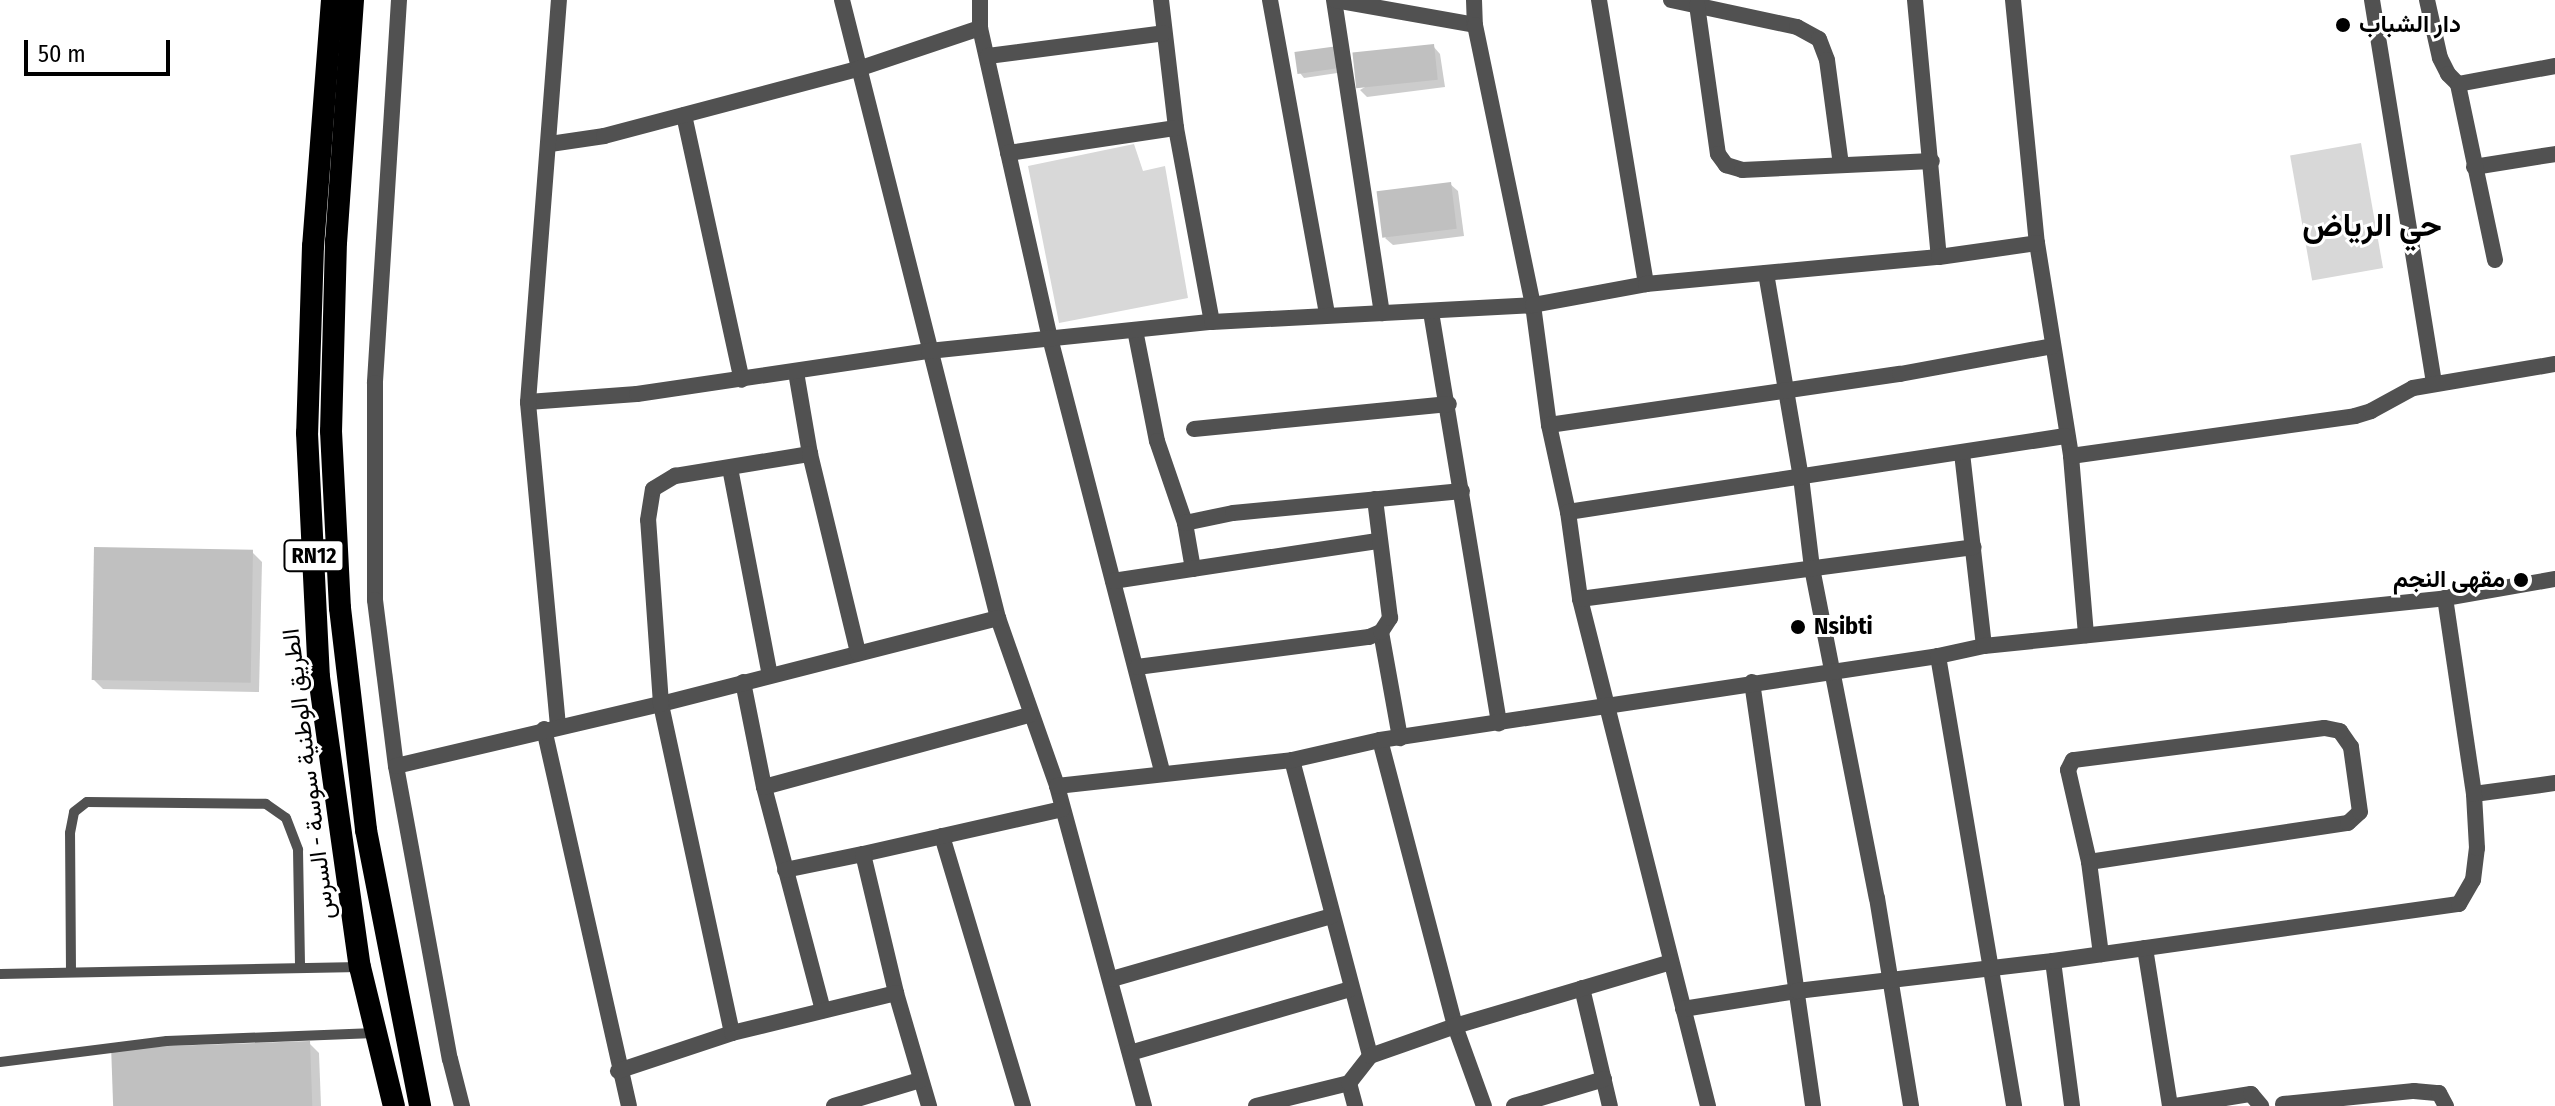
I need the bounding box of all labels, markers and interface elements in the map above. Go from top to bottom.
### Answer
place label: دار الشباب [2359,11,2461,39]
marker: دار الشباب [2334,16,2352,34]
scale bar [28,24,174,74]
text: 50 m [38,40,86,68]
district label: حي الرياض [2302,206,2442,244]
road number: RN12 [282,538,346,574]
place label: مقهى النجم [2393,566,2505,594]
marker: مقهى النجم [2512,571,2530,589]
place label: Nsibti [1814,613,1873,641]
marker: Nsibti [1789,618,1807,636]
street label: الطريق الوطنية سوسة - السرس [277,627,341,921]

